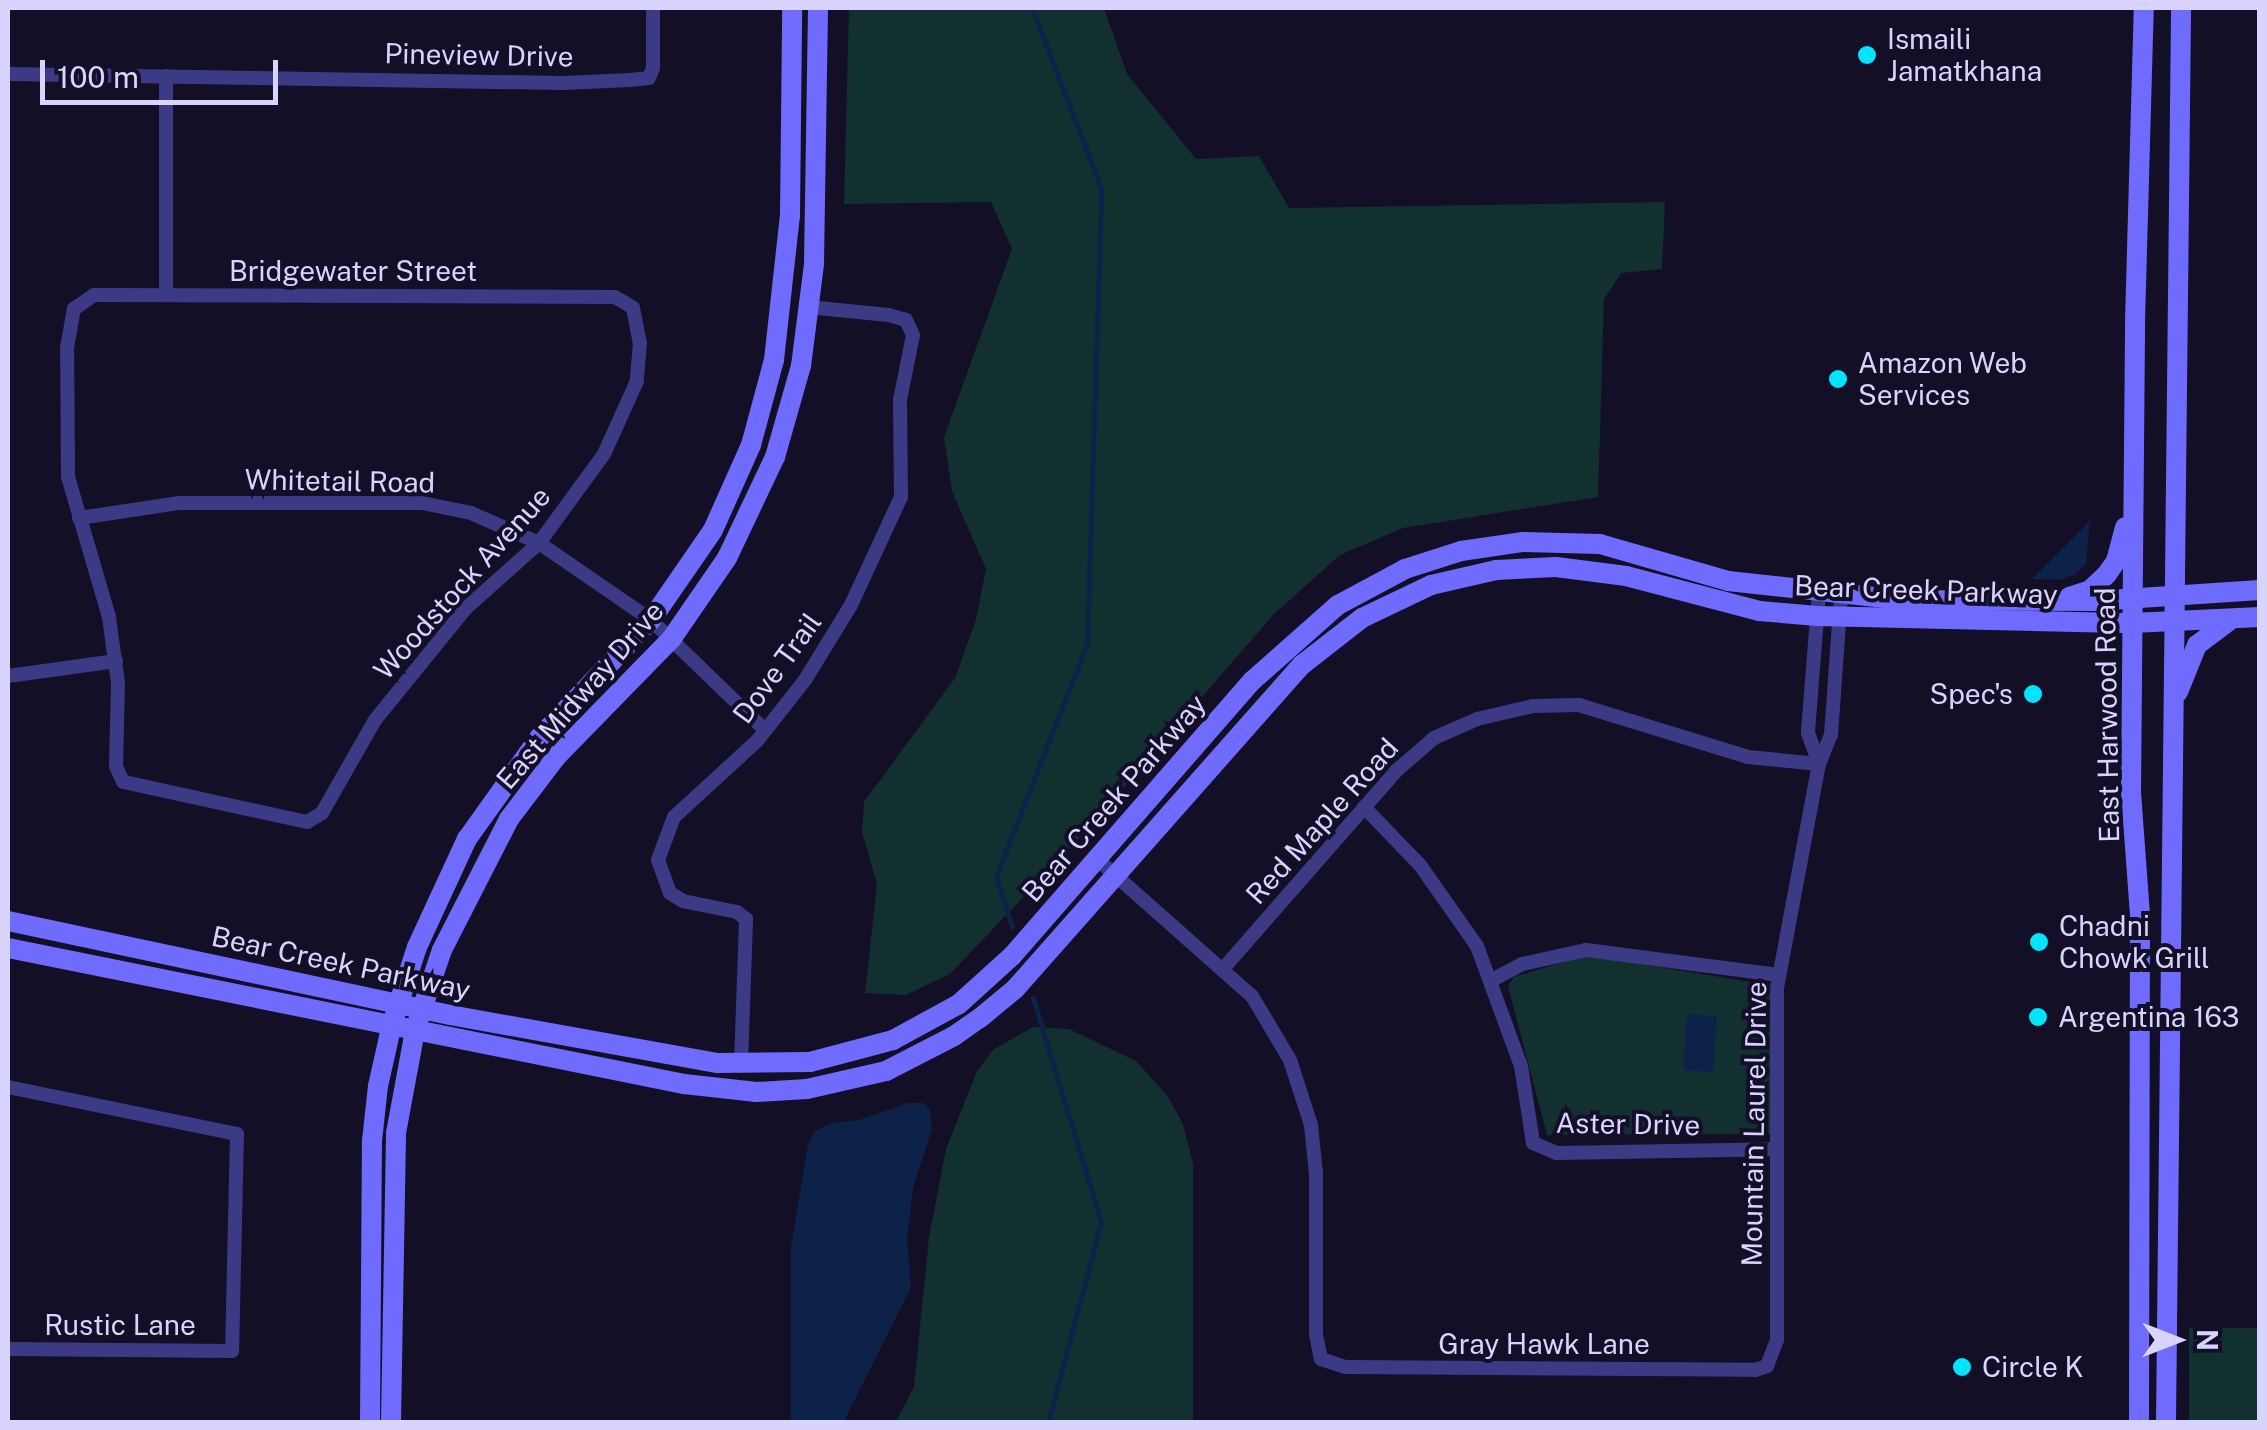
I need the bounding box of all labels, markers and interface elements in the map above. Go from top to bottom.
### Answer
place label: Ismaili Jamatkhana [1887,22,2042,88]
street label: Pineview Drive [384,37,574,73]
scale bar [45,40,282,102]
marker: Ismaili Jamatkhana [1856,44,1878,66]
text: 100 m [57,59,139,95]
street label: Bridgewater Street [229,254,477,288]
place label: Amazon Web Services [1858,346,2028,412]
marker: Amazon Web Services [1827,368,1849,390]
street label: Whitetail Road [244,463,436,499]
street label: Woodstock Avenue [367,480,557,686]
street label: Bear Creek Parkway [1794,569,2058,611]
street label: East Harwood Road [2088,587,2126,843]
street label: East Midway Drive [489,594,671,796]
street label: Dove Trail [726,606,828,730]
place label: Spec's [1929,677,2013,711]
marker: Spec's [2022,683,2044,705]
street label: Bear Creek Parkway [1015,687,1213,909]
street label: Red Maple Road [1239,731,1405,911]
place label: Chadni Chowk Grill [2059,909,2210,975]
street label: Bear Creek Parkway [209,919,473,1007]
marker: Chadni Chowk Grill [2028,931,2050,953]
street label: Mountain Laurel Drive [1735,981,1773,1267]
place label: Argentina 163 [2058,1000,2239,1034]
marker: Argentina 163 [2027,1006,2049,1028]
street label: Aster Drive [1555,1106,1701,1142]
north arrow [2127,1290,2227,1390]
street label: Rustic Lane [44,1308,196,1342]
street label: Gray Hawk Lane [1438,1327,1650,1361]
text: N [2191,1329,2224,1351]
place label: Circle K [1982,1350,2084,1384]
marker: Circle K [1951,1356,1973,1378]

